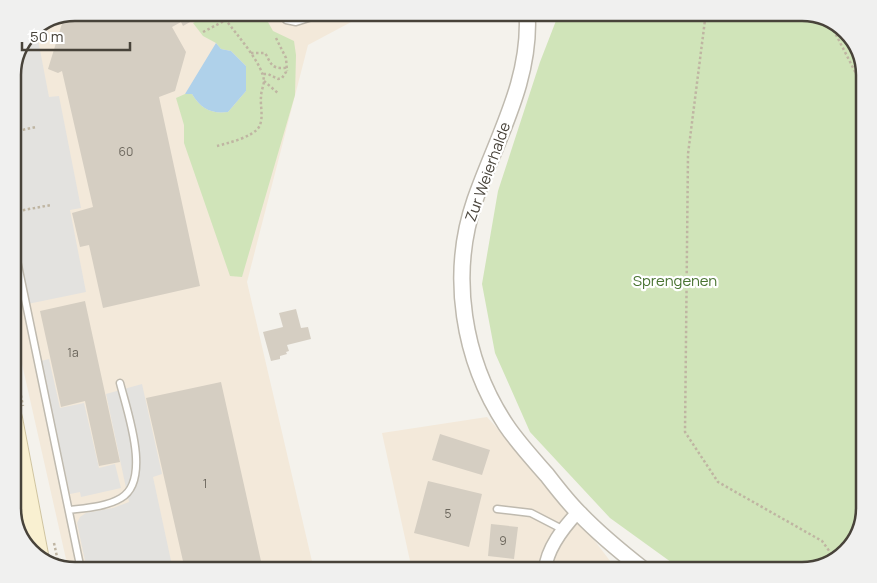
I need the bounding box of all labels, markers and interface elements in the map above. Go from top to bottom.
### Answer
scale bar [22,20,130,52]
text: 50 m [30,26,64,47]
street label: Zur Weierhalde [460,119,515,225]
house number: 60 [119,143,133,160]
park label: Sprengenen [633,270,717,291]
house number: 1a [67,344,79,361]
house number: 1 [203,475,207,492]
house number: 5 [445,505,452,522]
house number: 9 [499,532,507,549]

